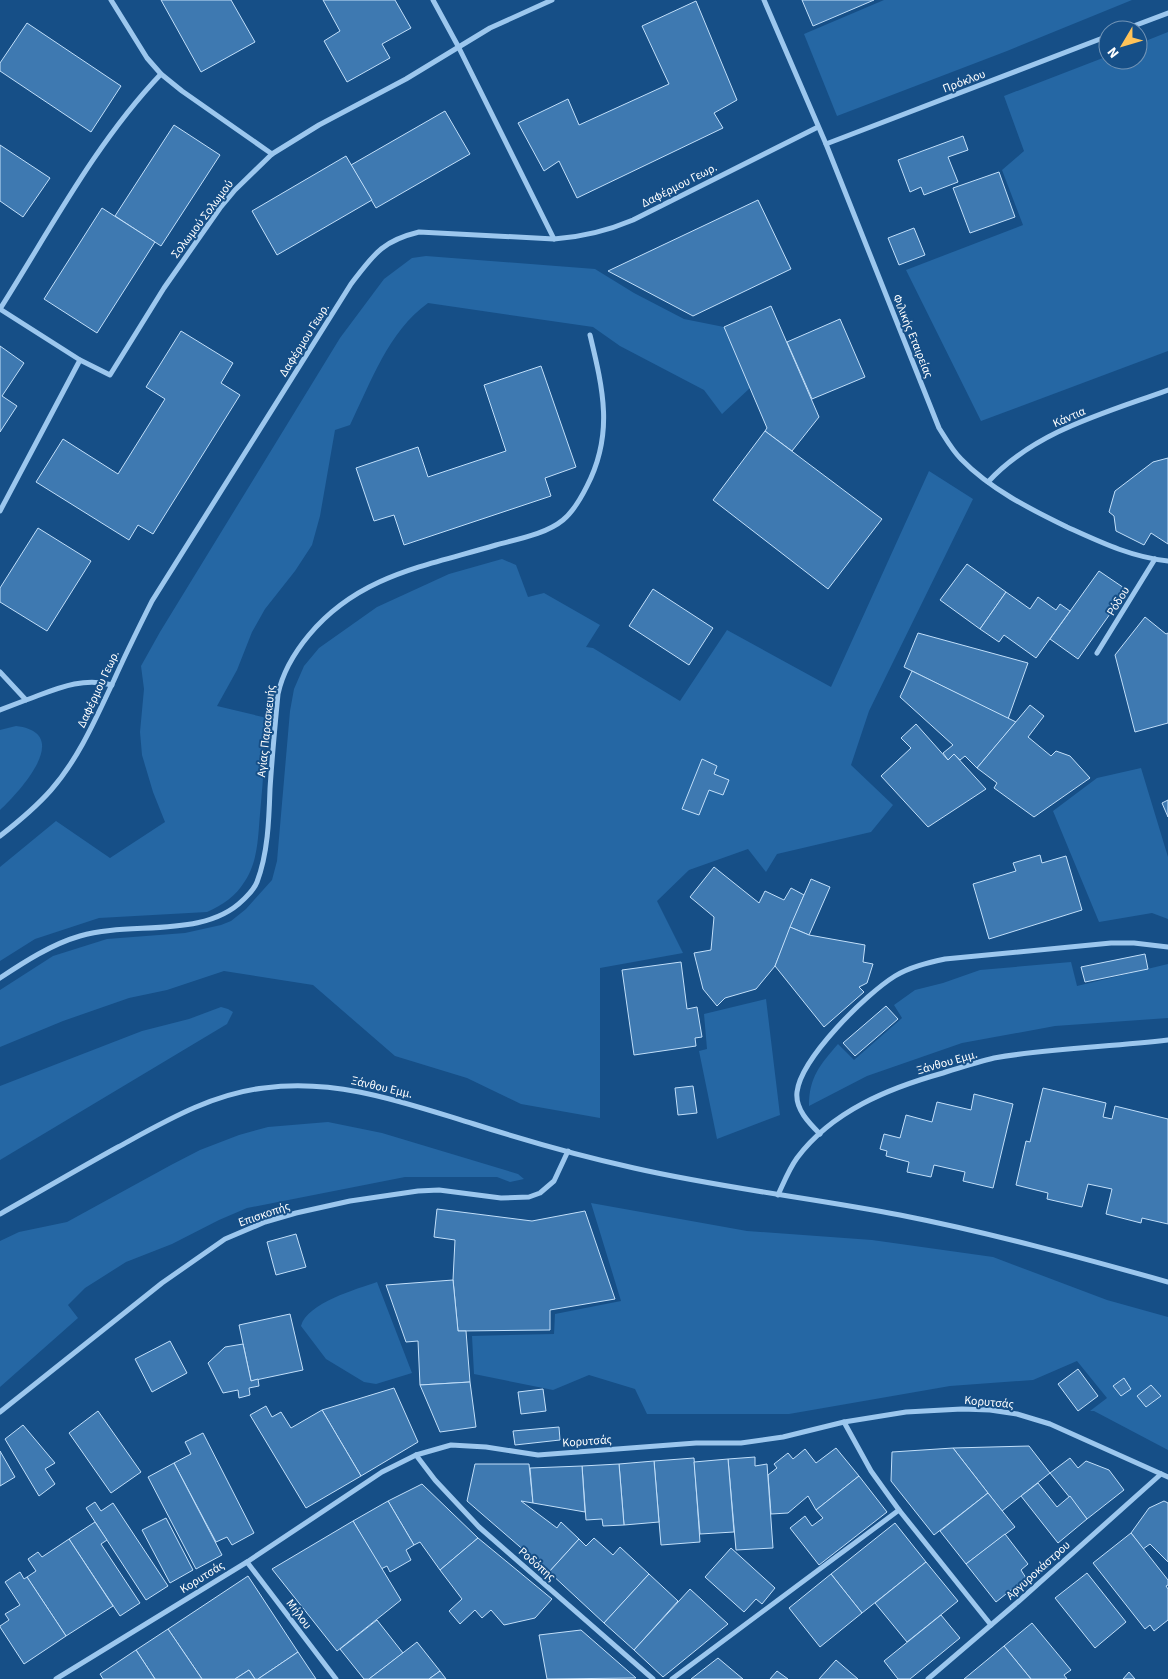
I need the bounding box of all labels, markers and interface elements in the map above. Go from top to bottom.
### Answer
north arrow [1098,20,1148,70]
text: N [1103,43,1124,62]
street label: Πρόκλου [940,66,988,97]
street label: Δαφέρμου Γεωρ. [638,159,720,212]
street label: Σολωμού Σολωμού [167,177,238,262]
street label: Φιλικής Εταιρείας [888,292,937,381]
street label: Δαφέρμου Γεωρ. [275,300,334,380]
street label: Κάντια [1050,403,1089,432]
street label: Ρόδου [1103,583,1134,619]
street label: Δαφέρμου Γεωρ. [73,648,124,731]
street label: Αγίας Παρασκευής [253,684,280,778]
street label: Ξάνθου Εμμ. [915,1046,980,1079]
street label: Ξάνθου Εμμ. [349,1072,414,1103]
street label: Επισκοπής [236,1198,292,1231]
street label: Κορυτσάς [964,1392,1014,1413]
street label: Κορυτσάς [562,1431,612,1452]
street label: Αργυροκάστρου [1002,1537,1074,1604]
street label: Ροδόπης [514,1543,559,1585]
street label: Κορυτσάς [177,1557,228,1598]
street label: Μήλου [282,1596,316,1633]

